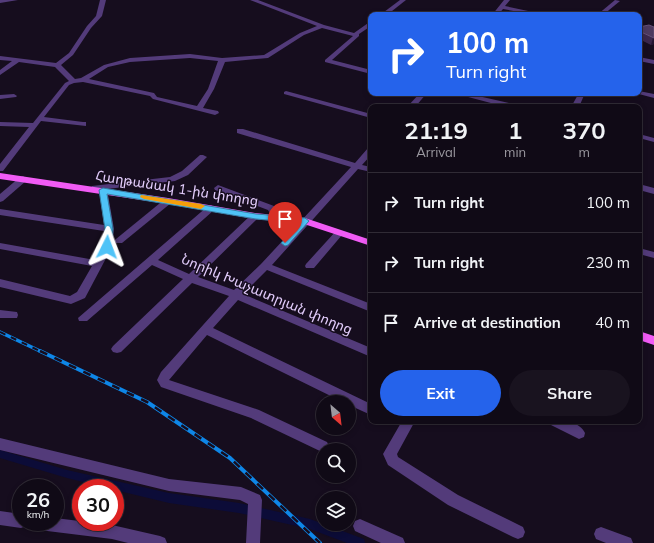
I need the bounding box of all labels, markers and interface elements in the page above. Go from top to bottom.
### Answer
text: 100 m [446,25,529,60]
icon: right [380,28,432,80]
text: Turn right [446,60,526,83]
text: 21:19 [404,115,468,145]
text: 1 [508,115,522,145]
text: 370 [563,115,606,145]
text: Arrival [416,144,456,160]
text: min [504,144,526,160]
text: m [578,144,590,160]
street label: Հաղթանակ 1-ին փողոց [94,166,260,210]
icon: right [380,192,402,214]
text: Turn right [414,193,484,212]
text: 100 m [586,193,630,212]
pin [268,202,302,243]
icon: arrive [274,208,296,230]
position arrow [86,226,128,268]
street label: Նորիկ Խաչատրյան փողոց [179,250,355,338]
icon: right [380,252,402,274]
text: Turn right [414,253,484,272]
text: 230 m [586,253,630,272]
icon: arrive [380,312,402,334]
text: Arrive at destination [414,313,561,332]
text: 40 m [595,313,630,332]
button: Exit [380,370,501,416]
button: Share [509,370,630,416]
north arrow [316,395,356,435]
map controls [316,395,356,531]
button: search [316,443,356,483]
speed limit sign: 30 [72,479,124,531]
text: 26 [26,487,50,512]
button: layers [316,491,356,531]
text: km/h [27,508,49,521]

